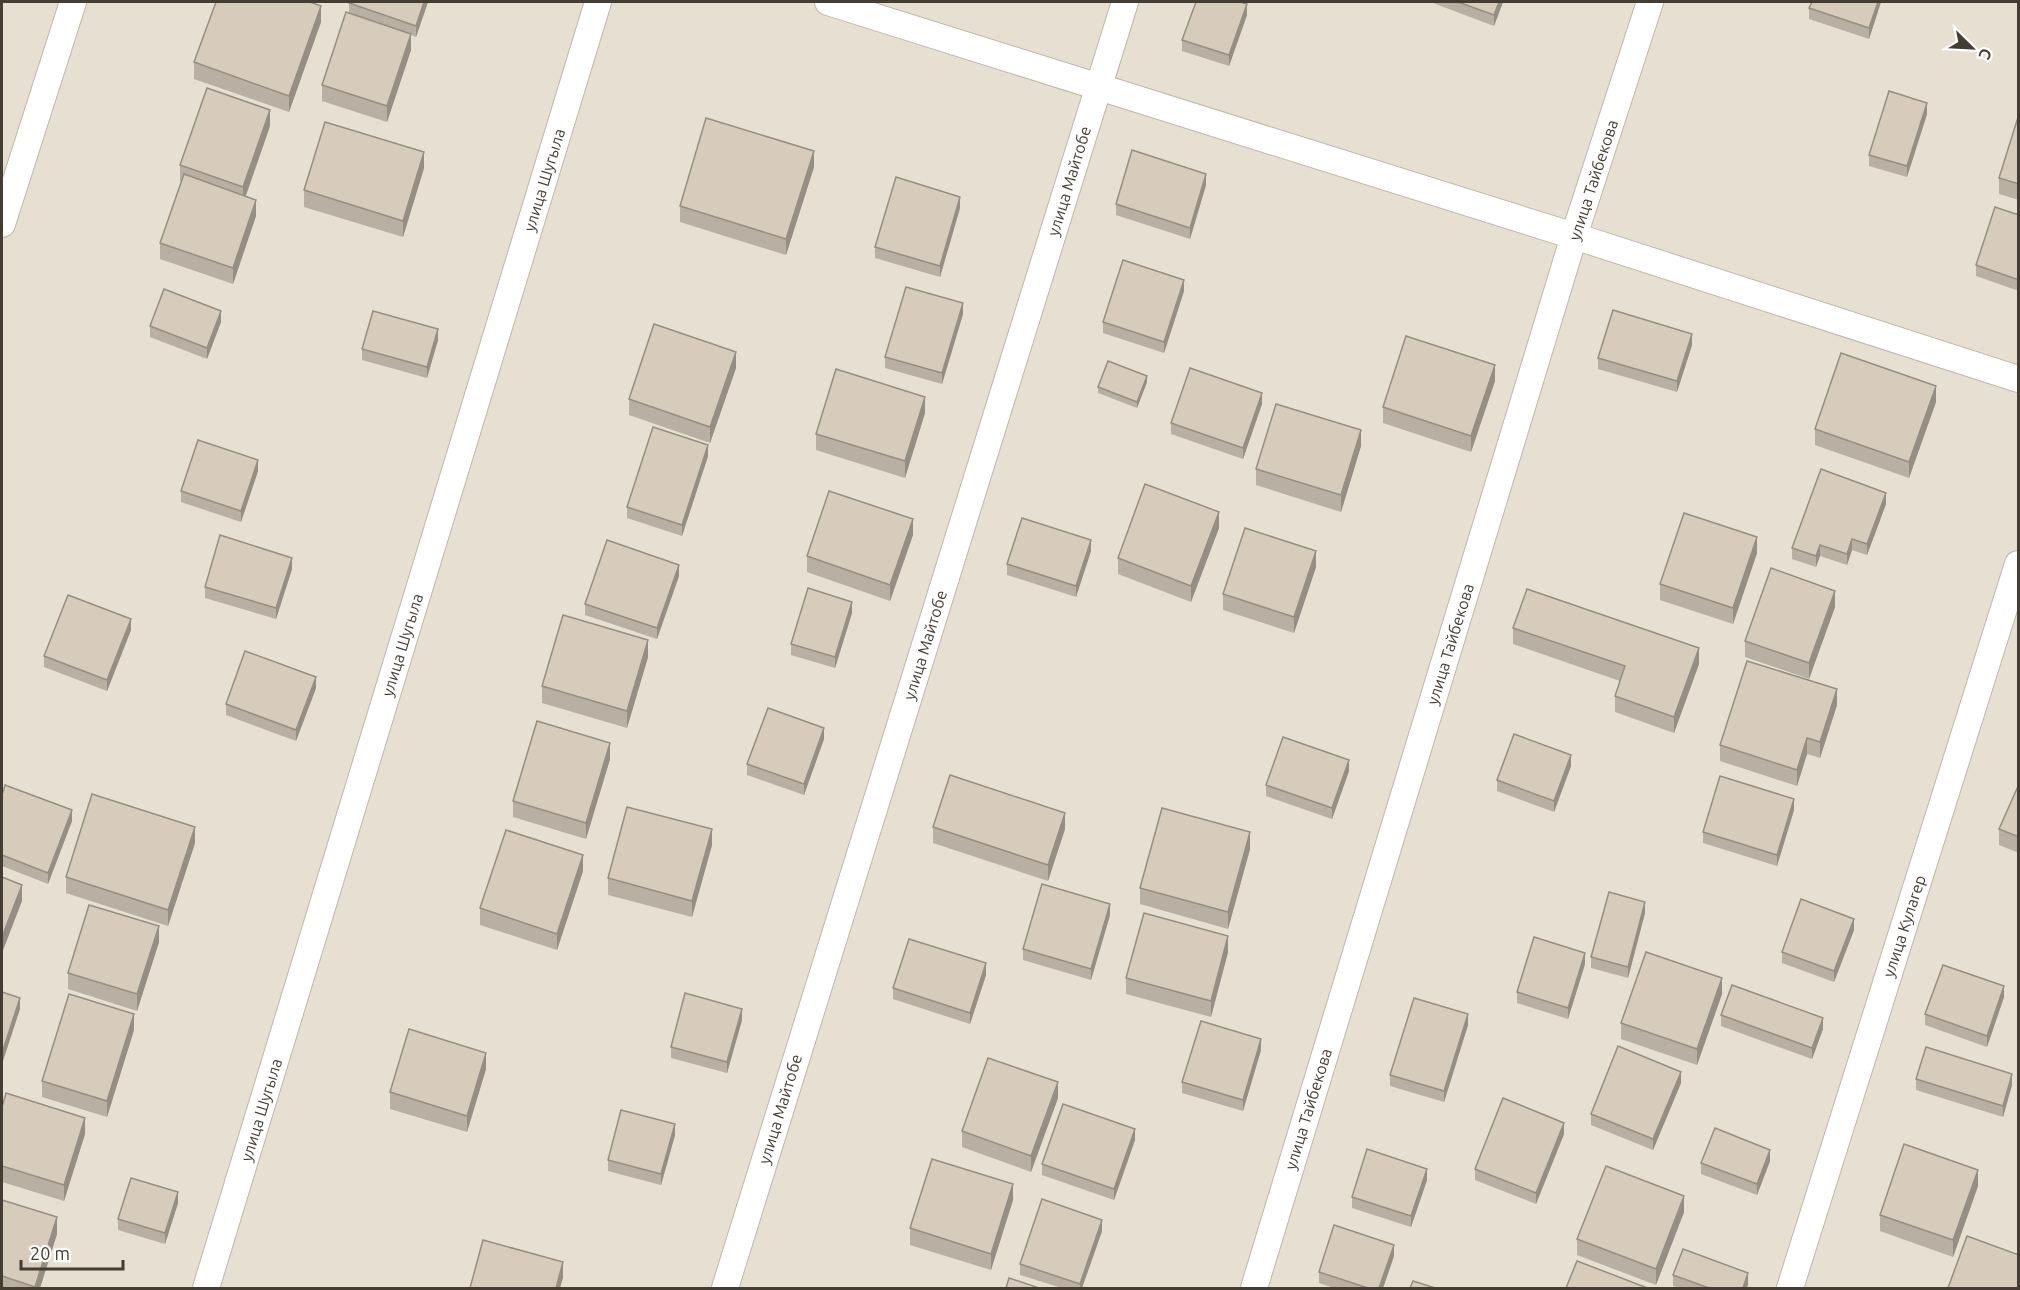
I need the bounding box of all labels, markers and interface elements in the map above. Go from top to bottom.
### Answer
north arrow [1942,18,2002,78]
text: С [1975,46,1996,62]
street label: улица Тайбекова [1565,117,1621,243]
street label: улица Майтобе [1044,124,1094,238]
street label: улица Шугыла [520,126,568,234]
street label: улица Тайбекова [1423,581,1477,707]
street label: улица Майтобе [900,588,950,702]
street label: улица Шугыла [378,591,426,699]
street label: улица Кулагер [1879,873,1929,979]
street label: улица Тайбекова [1281,1046,1335,1172]
street label: улица Майтобе [755,1052,805,1166]
street label: улица Шугыла [237,1056,285,1164]
scale bar [21,1233,123,1271]
text: 20 m [30,1243,70,1263]

